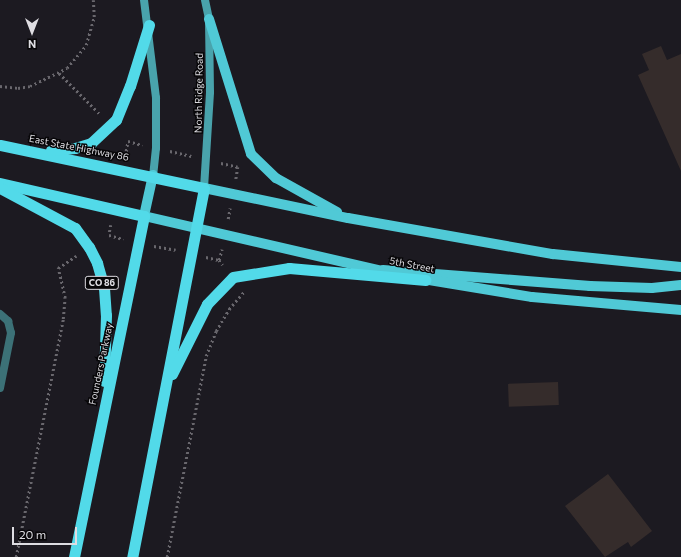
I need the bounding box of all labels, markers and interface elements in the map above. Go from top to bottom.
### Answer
north arrow [12,12,52,52]
text: N [28,38,36,51]
street label: North Ridge Road [192,53,206,133]
street label: East State Highway 86 [28,132,130,164]
street label: 5th Street [388,255,436,275]
road number: CO 86 [84,276,120,290]
street label: Founders Parkway [86,322,116,406]
scale bar [14,519,79,545]
text: 20 m [19,527,46,541]

